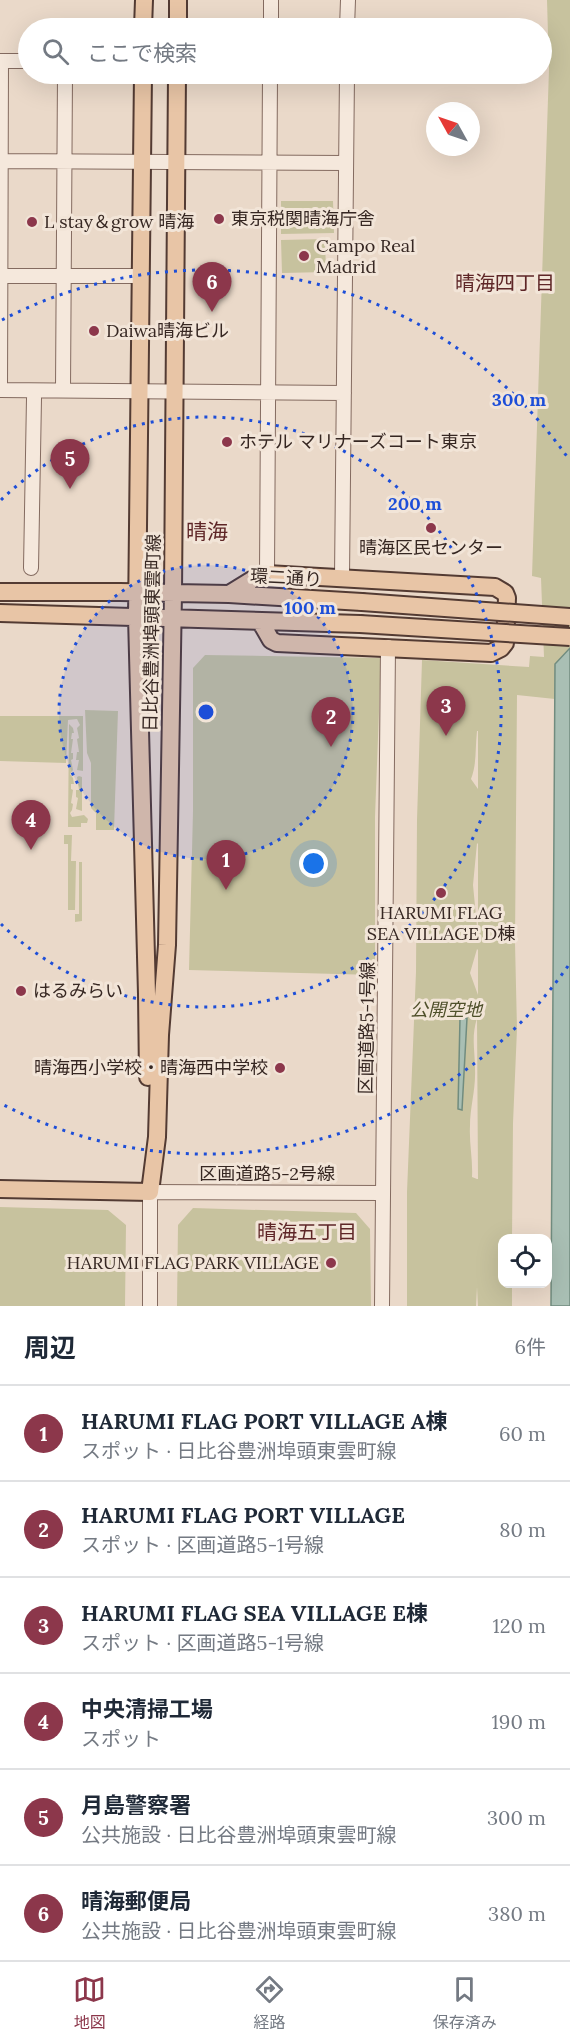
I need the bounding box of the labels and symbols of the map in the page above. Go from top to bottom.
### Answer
north arrow [426,102,480,156]
place label: 東京税関晴海庁舎 [231,207,375,230]
place label: L stay＆grow 晴海 [44,210,194,233]
marker: 東京税関晴海庁舎 [212,212,226,226]
marker: L stay＆grow 晴海 [25,215,39,229]
place label: Campo Real Madrid [316,234,415,278]
marker: Campo Real Madrid [297,249,311,263]
pin: 6 [192,262,232,312]
district label: 晴海四丁目 [455,270,555,295]
place label: Daiwa晴海ビル [106,319,229,342]
marker: Daiwa晴海ビル [87,324,101,338]
text: 300 m [492,388,547,411]
place label: ホテル マリナーズコート東京 [239,430,477,453]
marker: ホテル マリナーズコート東京 [220,435,234,449]
pin: 5 [50,440,90,489]
text: 200 m [388,492,442,515]
district label: 晴海 [186,518,228,545]
marker: 晴海区民センター [424,521,438,535]
street label: 日比谷豊洲埠頭東雲町線 [138,534,165,732]
place label: 晴海区民センター [359,536,503,559]
street label: 環二通り [249,564,323,591]
text: 100 m [284,596,336,619]
pin: 3 [426,686,466,736]
pin: 2 [312,698,350,747]
centre of rings [196,702,216,722]
pin: 4 [12,800,51,850]
pin: 1 [206,840,246,890]
your location [299,849,328,878]
marker: HARUMI FLAG SEA VILLAGE D棟 [434,886,448,900]
place label: HARUMI FLAG SEA VILLAGE D棟 [367,901,515,945]
street label: 区画道路5-1号線 [354,961,379,1095]
place label: はるみらい [33,979,123,1002]
marker: はるみらい [14,984,28,998]
park label: 公開空地 [410,998,484,1021]
place label: 晴海西小学校・晴海西中学校 [34,1056,268,1079]
marker: 晴海西小学校・晴海西中学校 [273,1061,287,1075]
street label: 区画道路5-2号線 [199,1162,335,1185]
district label: 晴海五丁目 [257,1219,357,1244]
place label: HARUMI FLAG PARK VILLAGE [67,1251,319,1274]
marker: HARUMI FLAG PARK VILLAGE [324,1256,338,1270]

